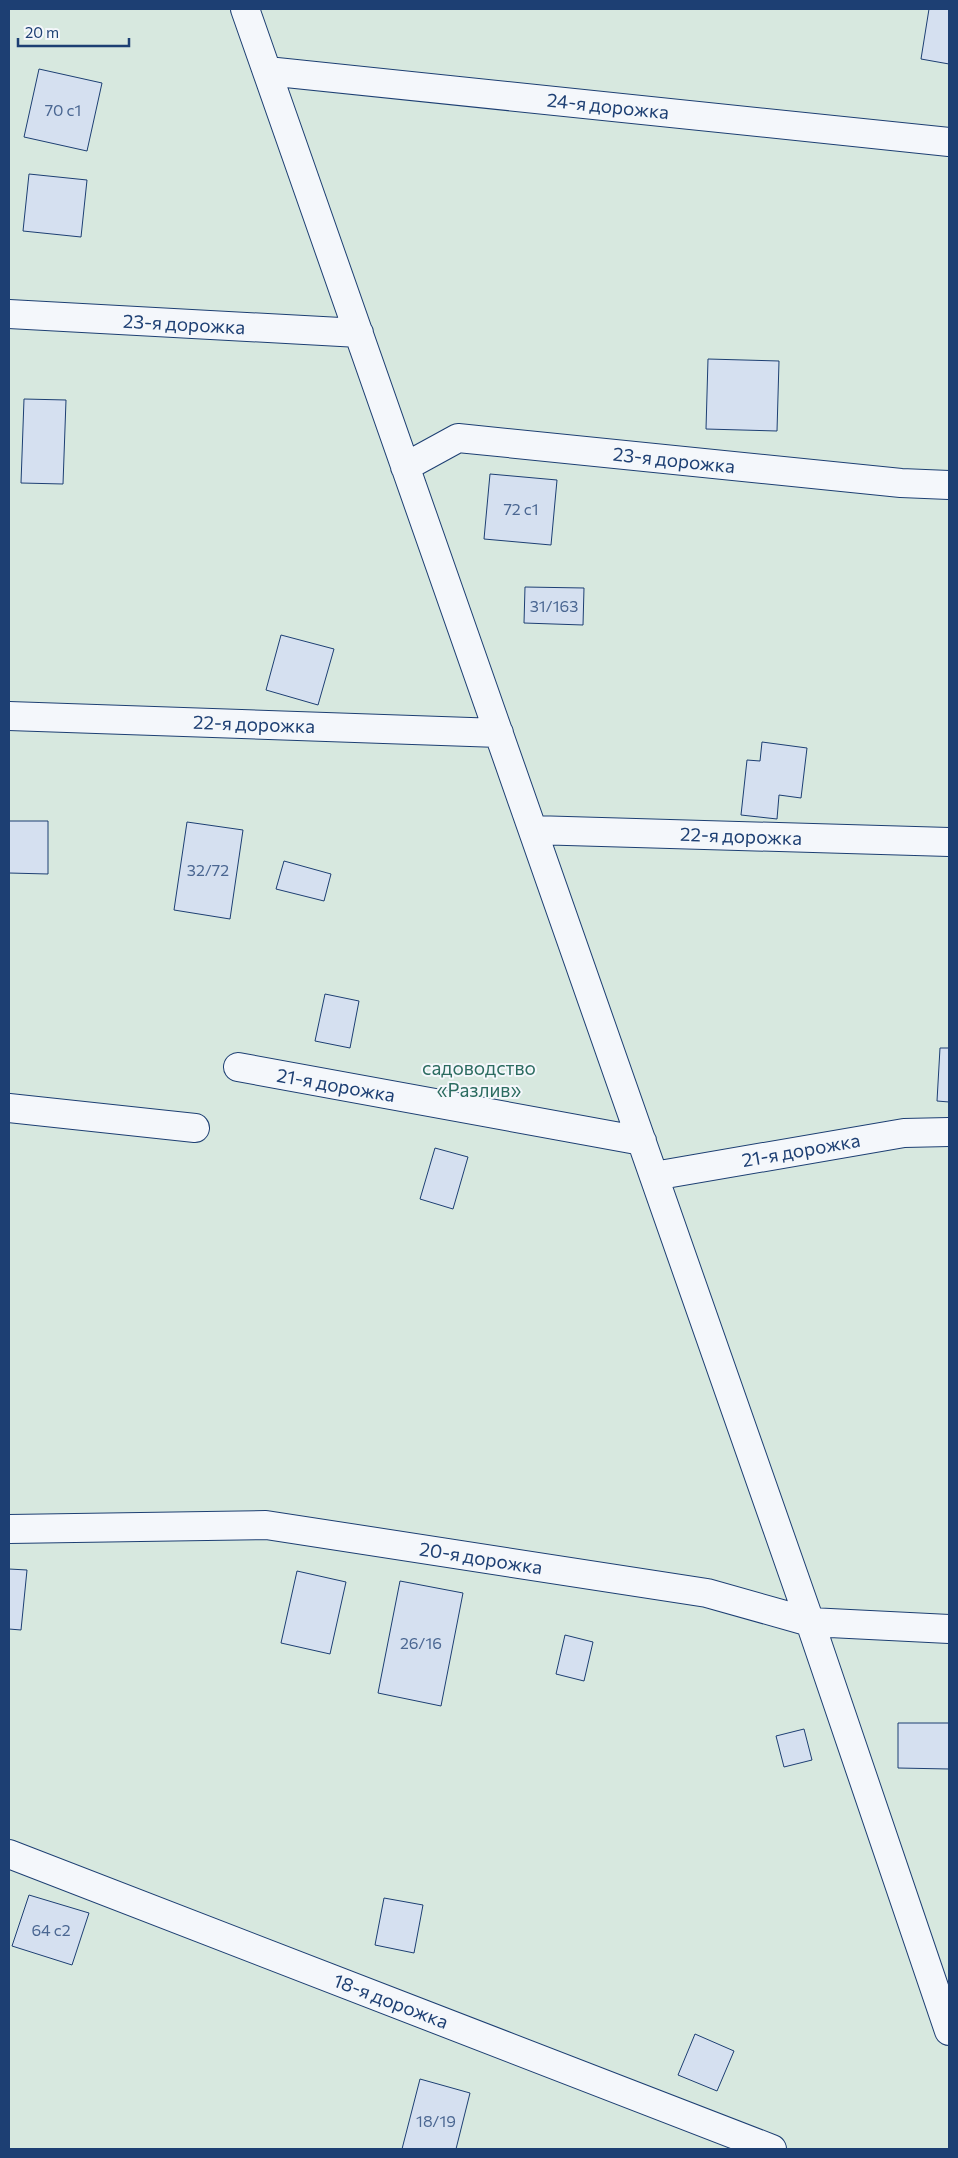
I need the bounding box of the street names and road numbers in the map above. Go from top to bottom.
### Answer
street label: 24-я дорожка [546,88,670,123]
street label: 23-я дорожка [122,309,246,338]
street label: 23-я дорожка [612,442,736,477]
street label: 22-я дорожка [192,710,316,737]
street label: 22-я дорожка [679,822,803,849]
street label: 21-я дорожка [275,1063,397,1106]
street label: 21-я дорожка [740,1128,862,1171]
street label: 20-я дорожка [418,1536,544,1579]
street label: 18-я дорожка [331,1968,452,2033]

